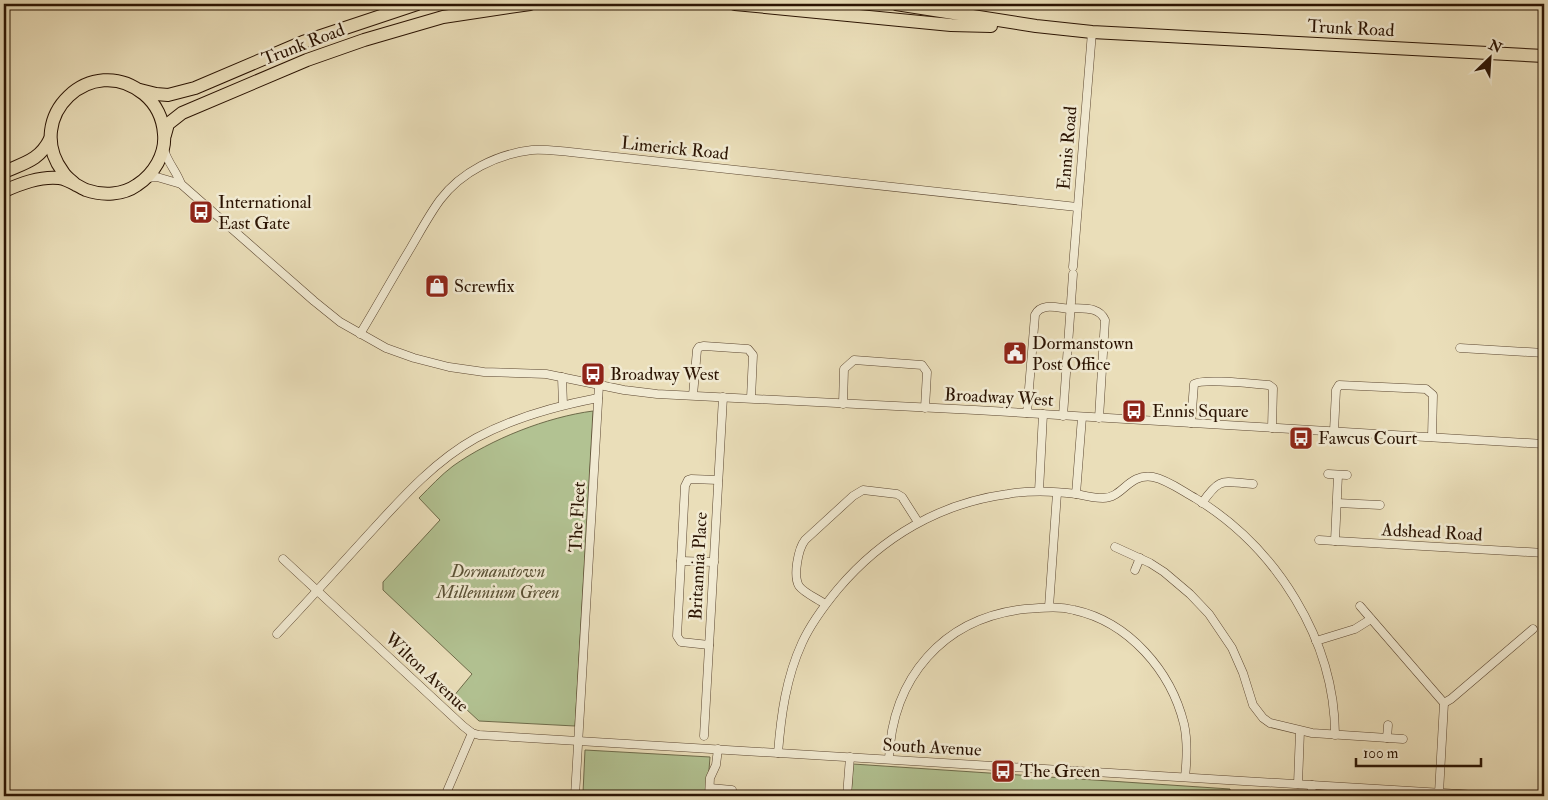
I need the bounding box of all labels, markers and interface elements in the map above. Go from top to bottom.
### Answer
street label: Trunk Road [1307,15,1395,42]
street label: Trunk Road [259,18,348,71]
north arrow [1466,32,1516,82]
text: N [1485,36,1505,57]
street label: Ennis Road [1052,105,1083,191]
street label: Limerick Road [620,131,730,166]
place label: International East Gate [218,191,312,235]
bus stop icon: International East Gate [188,199,214,225]
shop icon: Screwfix [424,273,450,299]
place label: Screwfix [454,275,514,298]
place label: Dormanstown Post Office [1032,332,1134,376]
public building icon: Dormanstown Post Office [1002,340,1028,366]
bus stop icon: Broadway West [580,361,606,387]
place label: Broadway West [610,363,720,386]
street label: Broadway West [944,383,1054,412]
bus stop icon: Ennis Square [1121,398,1147,424]
place label: Ennis Square [1152,400,1249,423]
bus stop icon: Fawcus Court [1288,425,1314,451]
place label: Fawcus Court [1318,427,1417,450]
street label: The Fleet [564,481,591,553]
street label: Britannia Place [684,511,713,621]
street label: Adshead Road [1380,518,1483,547]
park label: Dormanstown Millennium Green [435,560,560,604]
street label: Wilton Avenue [379,627,474,718]
street label: South Avenue [882,733,983,762]
scale bar [1356,735,1480,767]
text: 100 m [1363,744,1399,763]
bus stop icon: The Green [990,758,1016,784]
place label: The Green [1020,760,1100,783]

